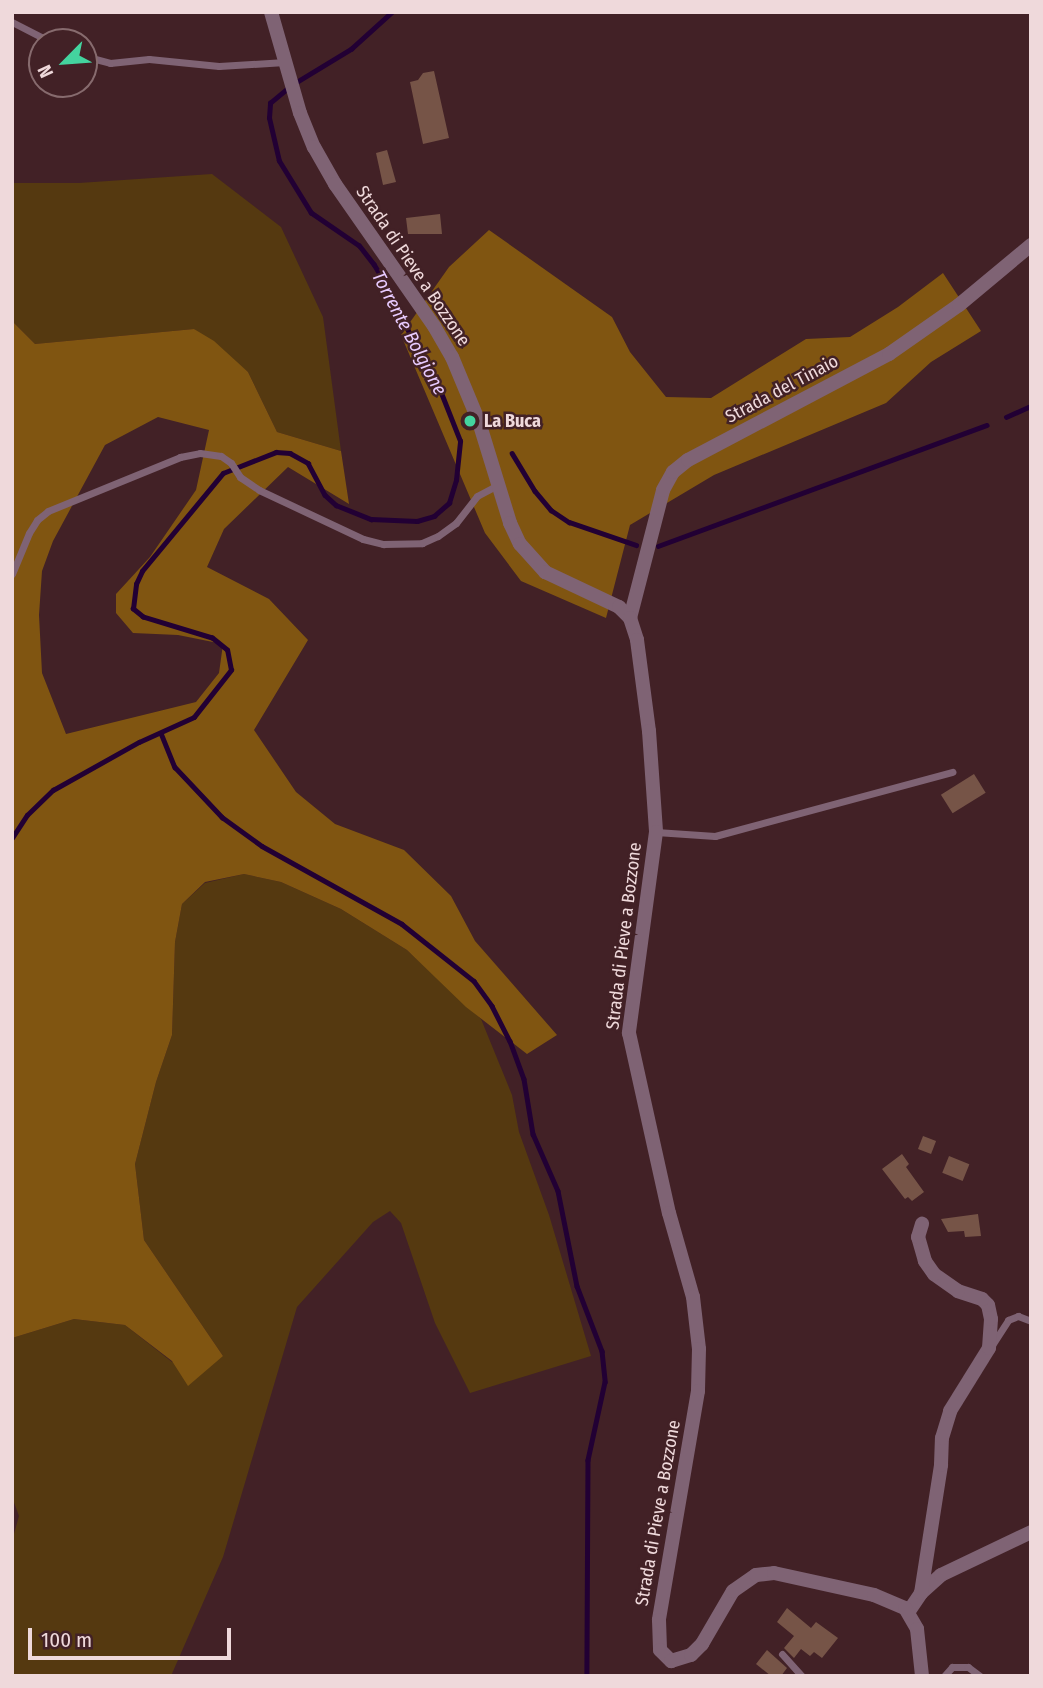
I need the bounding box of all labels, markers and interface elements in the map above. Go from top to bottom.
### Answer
north arrow [28,28,98,98]
text: N [33,61,58,81]
street label: Strada di Pieve a Bozzone [351,182,475,350]
water label: Torrente Bolgione [367,267,451,399]
street label: Strada del Tinaio [722,350,842,428]
place label: La Buca [484,410,541,432]
marker: La Buca [462,413,478,429]
street label: Strada di Pieve a Bozzone [602,841,646,1031]
street label: Strada di Pieve a Bozzone [631,1418,685,1608]
scale bar [32,1614,234,1658]
text: 100 m [41,1627,92,1653]

